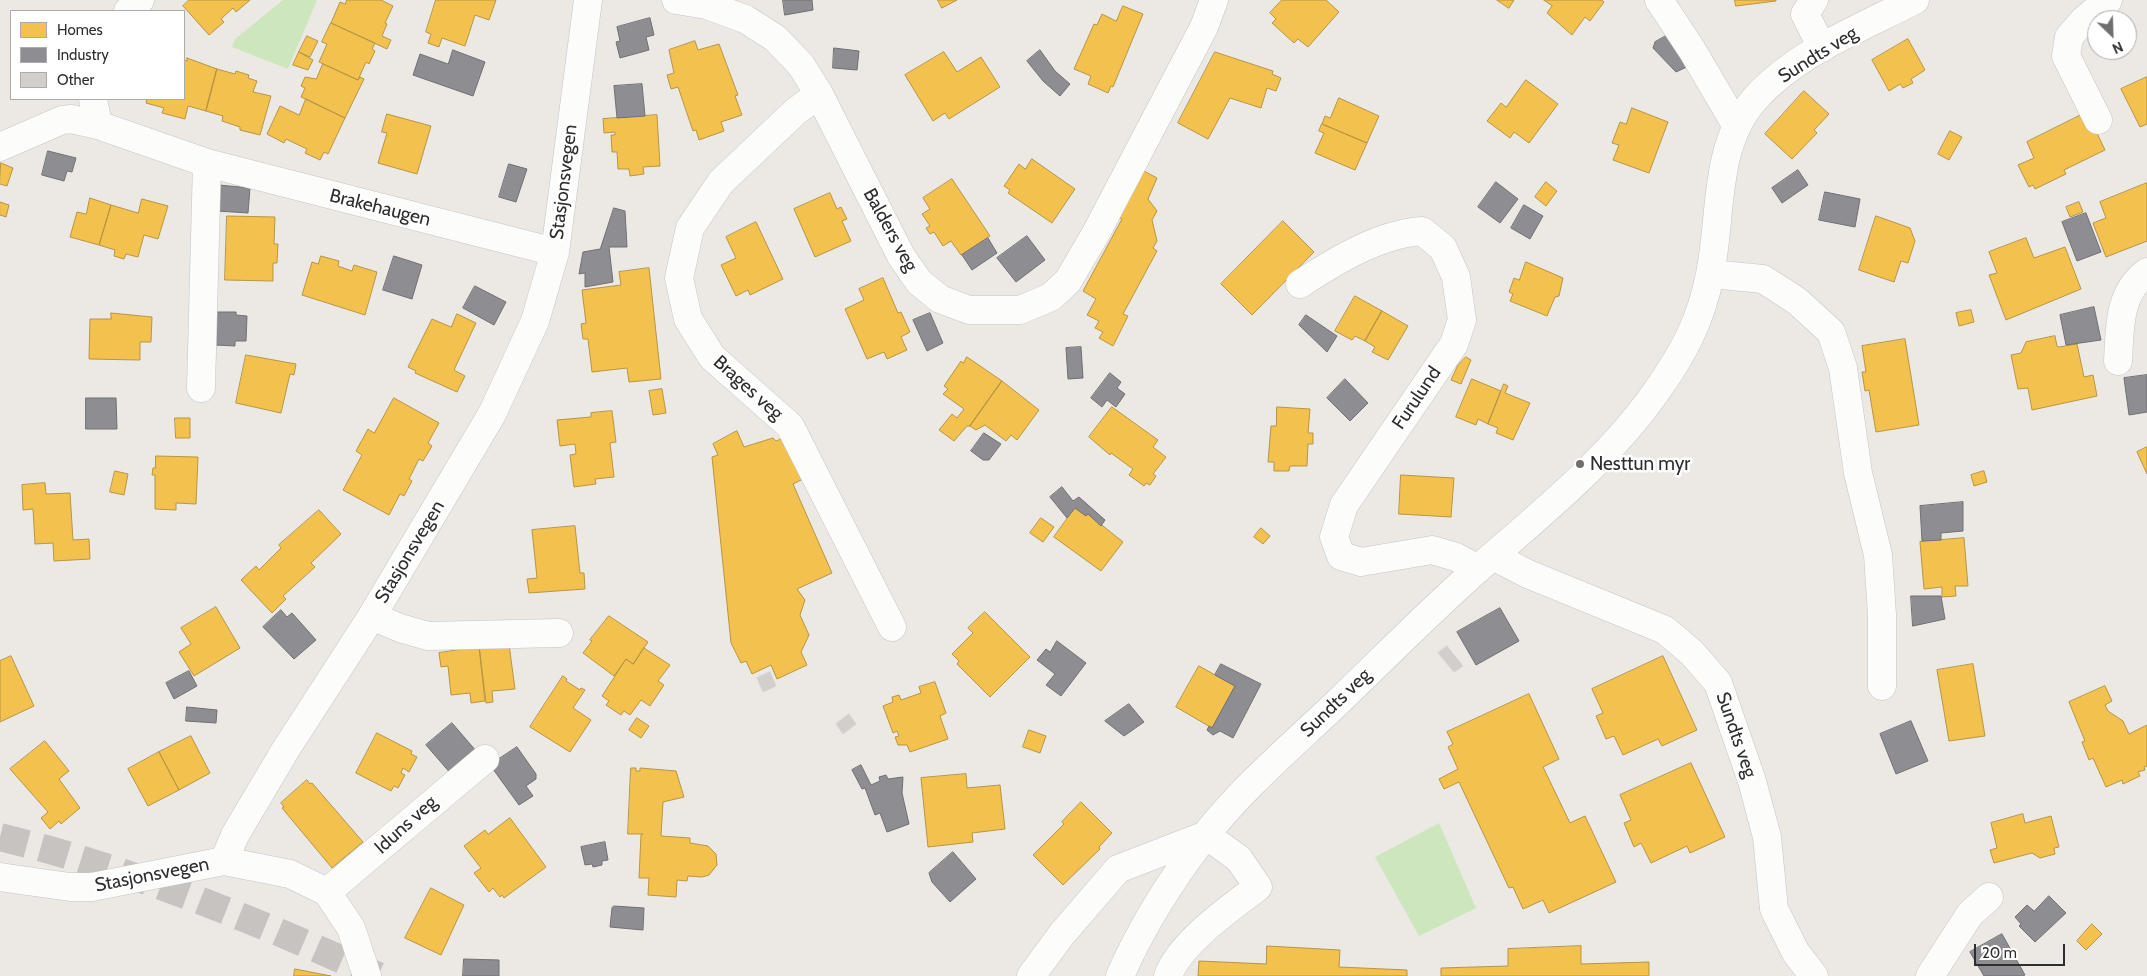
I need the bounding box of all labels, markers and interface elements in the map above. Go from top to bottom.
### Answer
legend [10,10,185,100]
north arrow [2087,10,2137,60]
text: Homes [57,21,103,39]
street label: Sundts veg [1774,22,1862,88]
text: N [2110,38,2126,58]
text: Industry [57,46,109,64]
text: Other [57,71,94,89]
street label: Stasjonsvegen [546,123,582,241]
street label: Brakehaugen [327,184,433,232]
street label: Balders veg [858,184,922,276]
street label: Brages veg [708,351,788,425]
street label: Furulund [1388,362,1446,434]
place label: Nesttun myr [1590,453,1690,475]
marker: Nesttun myr [1574,458,1586,470]
street label: Stasjonsvegen [370,496,450,608]
street label: Sundts veg [1296,664,1376,742]
street label: Sundts veg [1711,689,1761,781]
street label: Iduns veg [370,791,442,859]
street label: Stasjonsvegen [93,853,211,897]
scale bar [1977,934,2068,966]
text: 20 m [1982,944,2017,962]

